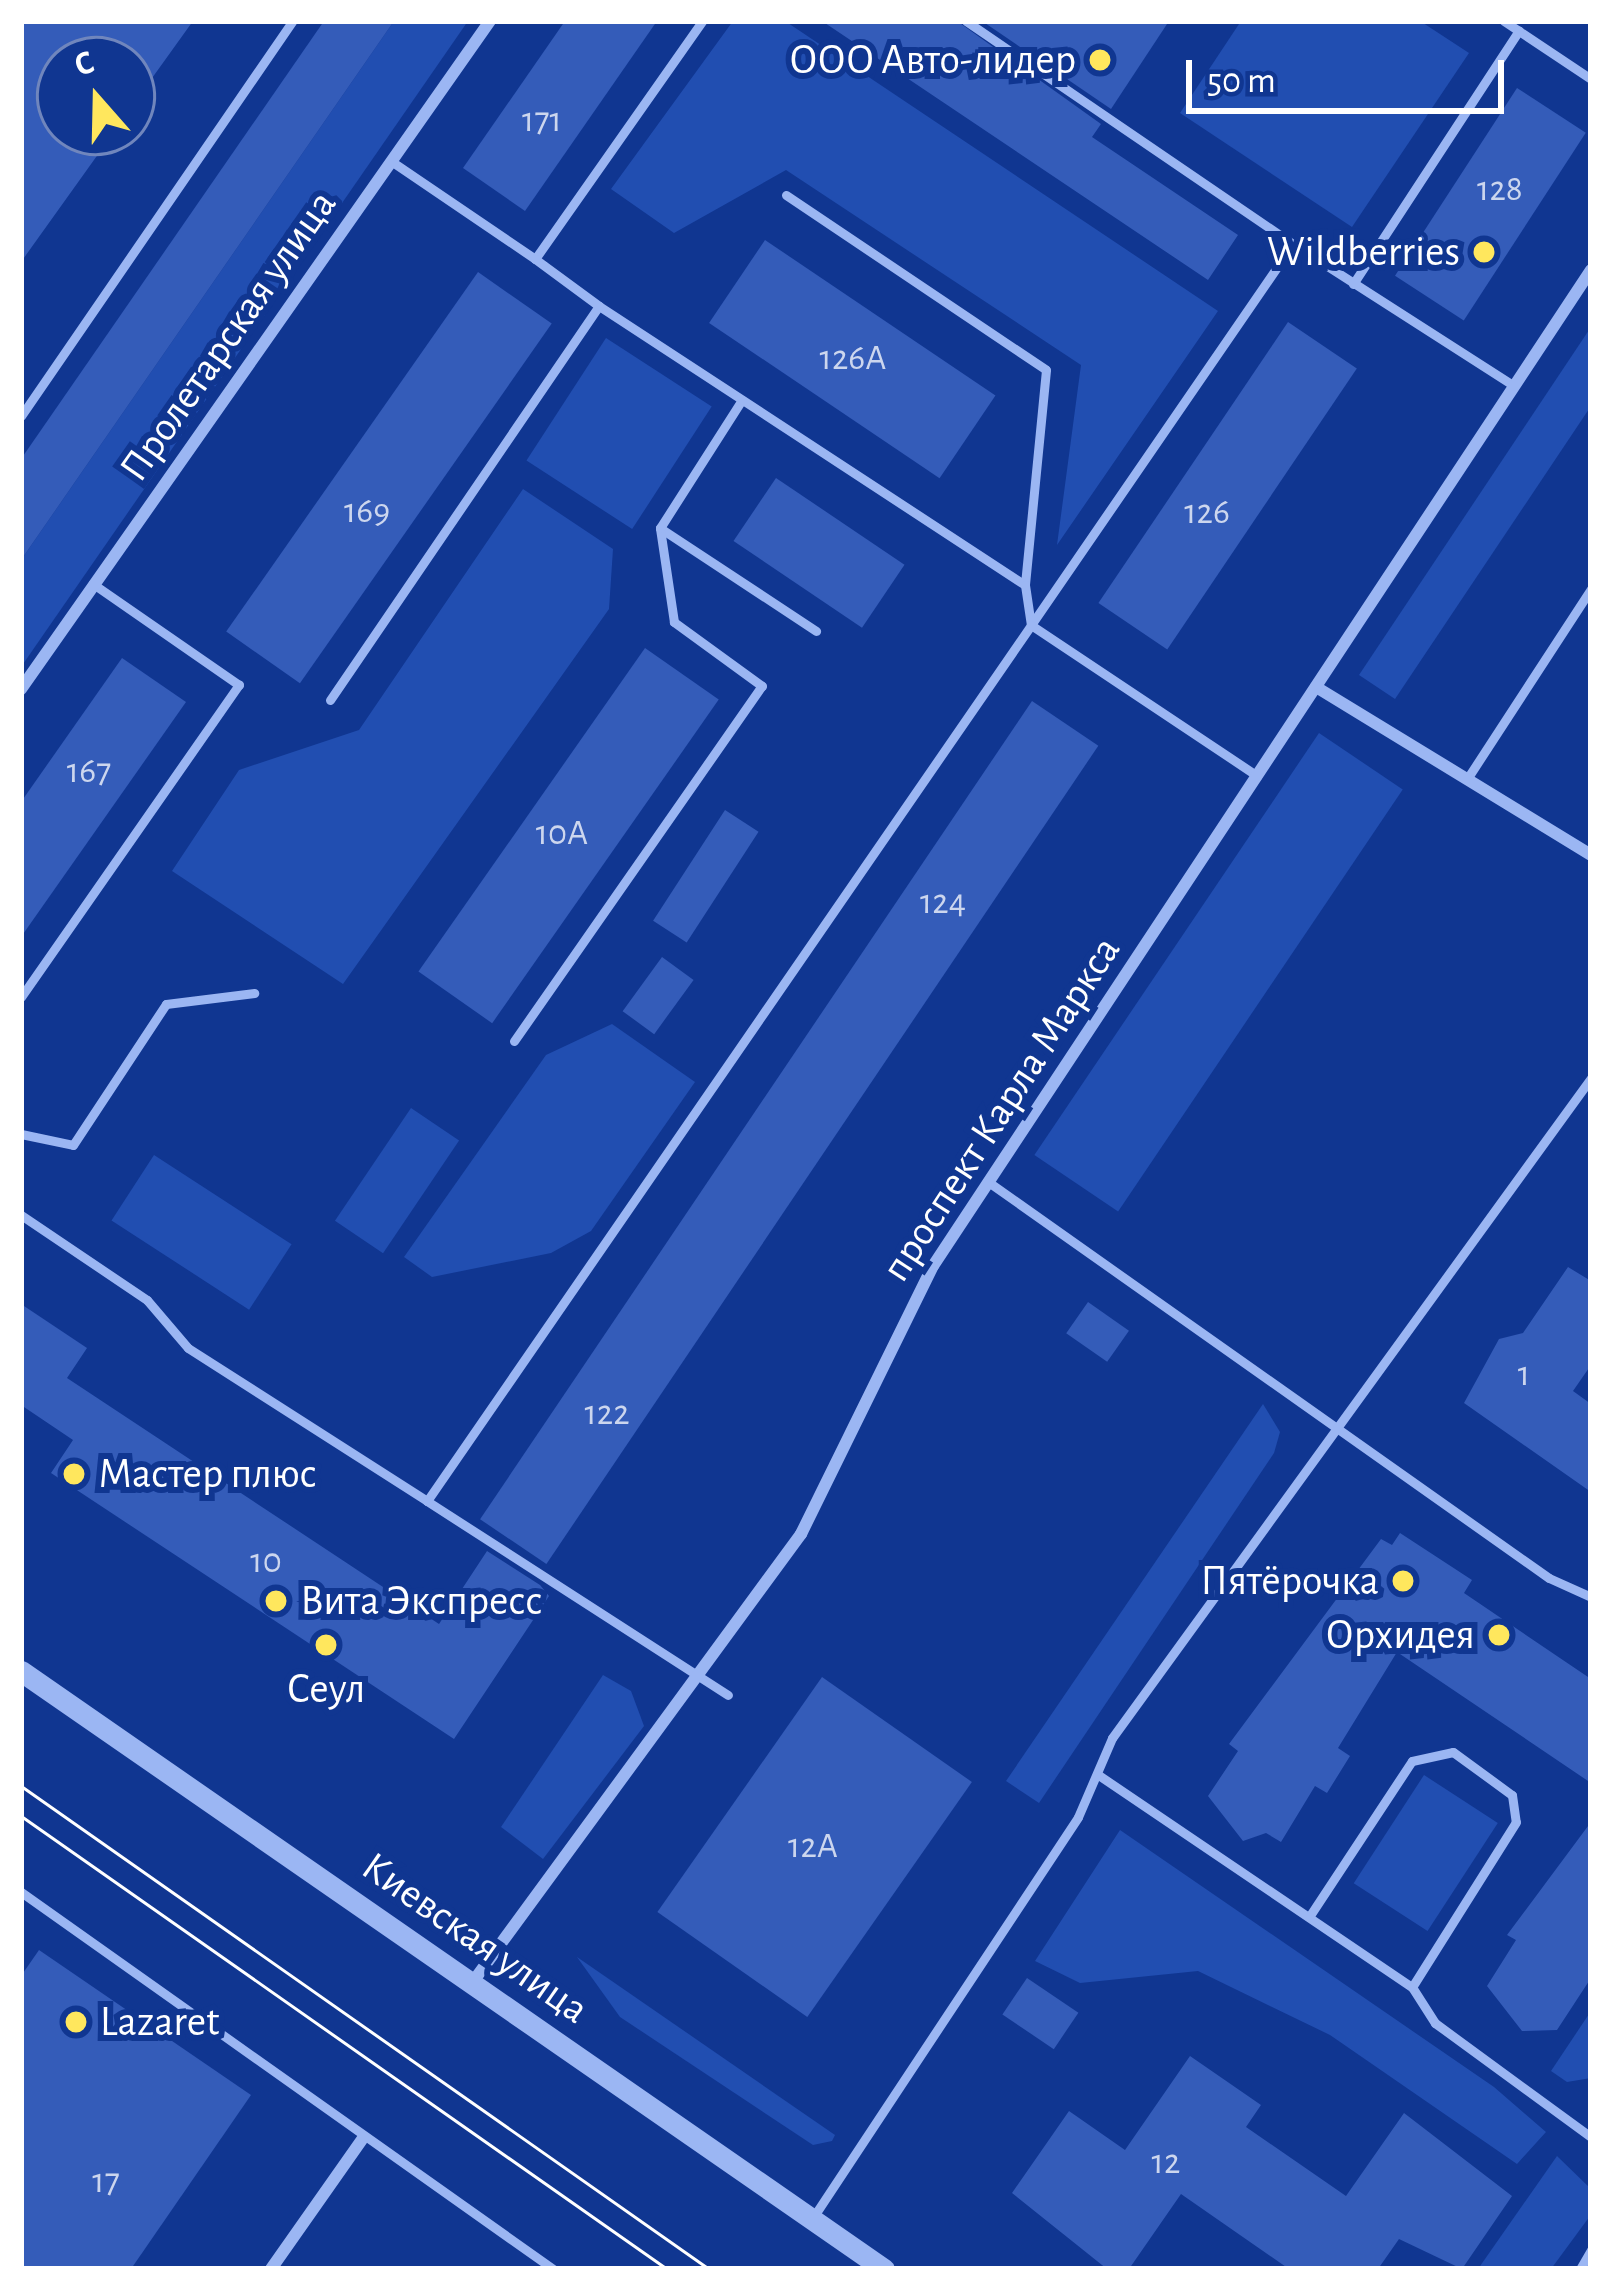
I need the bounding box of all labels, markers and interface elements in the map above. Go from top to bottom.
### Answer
place label: ООО Авто-лидер [789,35,1076,85]
north arrow [36,36,156,156]
scale bar [1192,36,1510,110]
text: С [70,46,99,83]
marker: ООО Авто-лидер [1087,47,1113,73]
text: 50 m [1207,63,1276,99]
house number: 171 [522,99,562,143]
house number: 128 [1477,168,1523,212]
street label: Пролетарская улица [109,181,347,491]
place label: Wildberries [1267,227,1460,277]
marker: Wildberries [1471,239,1497,265]
house number: 126А [820,337,886,381]
house number: 169 [344,490,390,534]
house number: 126 [1184,491,1230,535]
house number: 167 [67,750,111,794]
house number: 10А [536,812,588,856]
house number: 124 [920,881,966,925]
street label: проспект Карла Маркса [871,927,1131,1291]
house number: 1 [1518,1353,1530,1397]
house number: 122 [584,1392,630,1436]
place label: Мастер плюс [98,1449,317,1499]
marker: Мастер плюс [61,1461,87,1487]
house number: 10 [250,1540,282,1584]
place label: Пятёрочка [1200,1556,1379,1606]
marker: Пятёрочка [1390,1568,1416,1594]
place label: Вита Экспресс [300,1576,542,1626]
marker: Вита Экспресс [263,1588,289,1614]
place label: Орхидея [1326,1610,1475,1660]
marker: Орхидея [1486,1622,1512,1648]
marker: Сеул [313,1632,339,1658]
place label: Сеул [287,1664,365,1714]
house number: 12А [788,1825,838,1869]
street label: Киевская улица [352,1841,598,2035]
place label: Lazaret [100,1997,219,2047]
marker: Lazaret [63,2009,89,2035]
house number: 12 [1152,2141,1180,2185]
house number: 17 [92,2160,120,2204]

